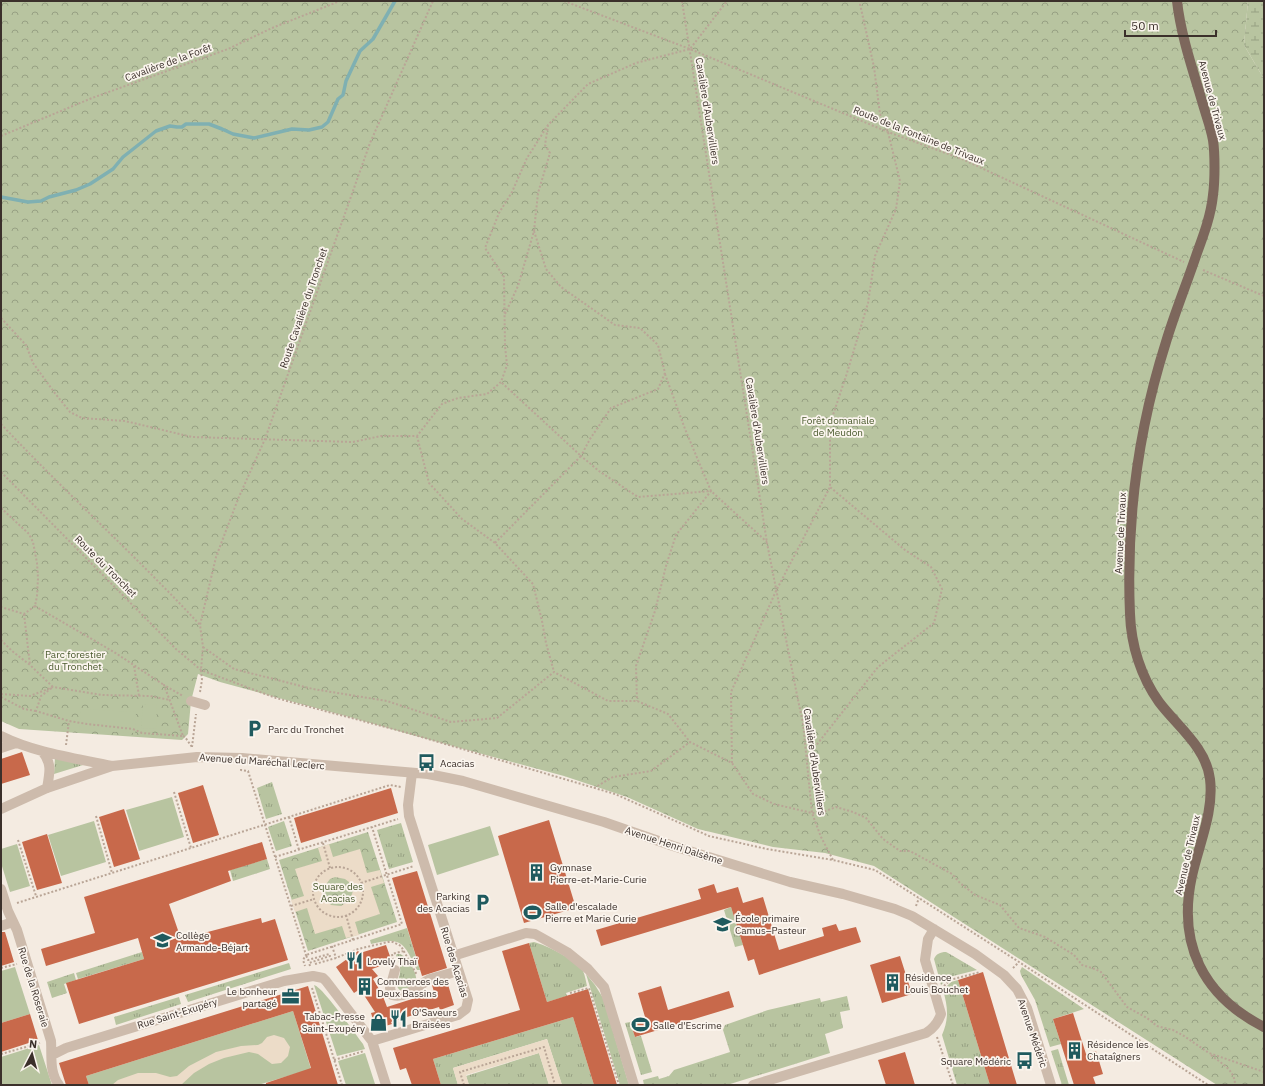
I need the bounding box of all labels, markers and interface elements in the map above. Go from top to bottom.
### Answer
scale bar [1125,12,1216,38]
text: 50 m [1131,18,1159,33]
street label: Cavalière de la Forêt [123,41,214,84]
street label: Cavalière d'Aubervilliers [693,57,722,166]
street label: Avenue de Trivaux [1196,59,1229,141]
street label: Route de la Fontaine de Trivaux [851,103,986,168]
street label: Route Cavalière du Tronchet [277,246,330,370]
street label: Cavalière d'Aubervilliers [743,377,772,486]
park label: Forêt domaniale de Meudon [801,414,875,439]
street label: Avenue de Trivaux [1112,492,1129,574]
street label: Route du Tronchet [72,533,140,600]
park label: Parc forestier du Tronchet [45,648,105,673]
street label: Cavalière d'Aubervilliers [801,708,828,817]
parking icon: Parc du Tronchet [245,719,265,739]
place label: Parc du Tronchet [268,723,345,736]
street label: Avenue du Maréchal Leclerc [199,751,325,772]
bus stop icon: Acacias [417,753,437,773]
place label: Acacias [440,757,475,770]
street label: Avenue de Trivaux [1172,814,1203,896]
street label: Avenue Henri Dalsème [623,824,725,868]
place label: Gymnase Pierre-et-Marie-Curie [550,861,647,886]
building icon: Gymnase Pierre-et-Marie-Curie [527,863,547,883]
park label: Square des Acacias [313,880,363,905]
place label: Parking des Acacias [417,890,471,915]
parking icon: Parking des Acacias [473,892,493,912]
place label: Salle d'escalade Pierre et Marie Curie [545,900,637,925]
sports icon: Salle d'escalade Pierre et Marie Curie [522,902,542,922]
place label: École primaire Camus–Pasteur [735,912,806,937]
school or university icon: École primaire Camus–Pasteur [712,914,732,934]
street label: Rue des Acacias [438,925,471,999]
place label: Collège Armande-Béjart [176,929,249,954]
school or university icon: Collège Armande-Béjart [153,931,173,951]
street label: Rue de la Roseraie [15,945,52,1029]
restaurant icon: Lovely Thaï [344,951,364,971]
place label: Lovely Thaï [367,955,417,968]
place label: Résidence Louis Bouchet [905,971,969,996]
building icon: Résidence Louis Bouchet [882,973,902,993]
place label: Commerces des Deux Bassins [377,975,449,1000]
building icon: Commerces des Deux Bassins [354,977,374,997]
place label: Le bonheur partagé [227,985,277,1010]
office icon: Le bonheur partagé [280,987,300,1007]
street label: Rue Saint-Exupéry [135,995,219,1032]
street label: Avenue Médéric [1015,997,1050,1069]
place label: O'Saveurs Braisées [412,1006,457,1031]
restaurant icon: O'Saveurs Braisées [389,1008,409,1028]
place label: Tabac-Presse Saint-Exupéry [302,1010,366,1035]
shop icon: Tabac-Presse Saint-Exupéry [368,1012,388,1032]
sports icon: Salle d'Escrime [630,1015,650,1035]
place label: Salle d'Escrime [653,1019,722,1032]
north arrow [12,1034,52,1074]
text: N [28,1037,38,1051]
place label: Résidence les Chataîgners [1087,1038,1149,1063]
building icon: Résidence les Chataîgners [1064,1040,1084,1060]
bus stop icon: Square Médéric [1014,1051,1034,1071]
place label: Square Médéric [941,1055,1011,1068]

